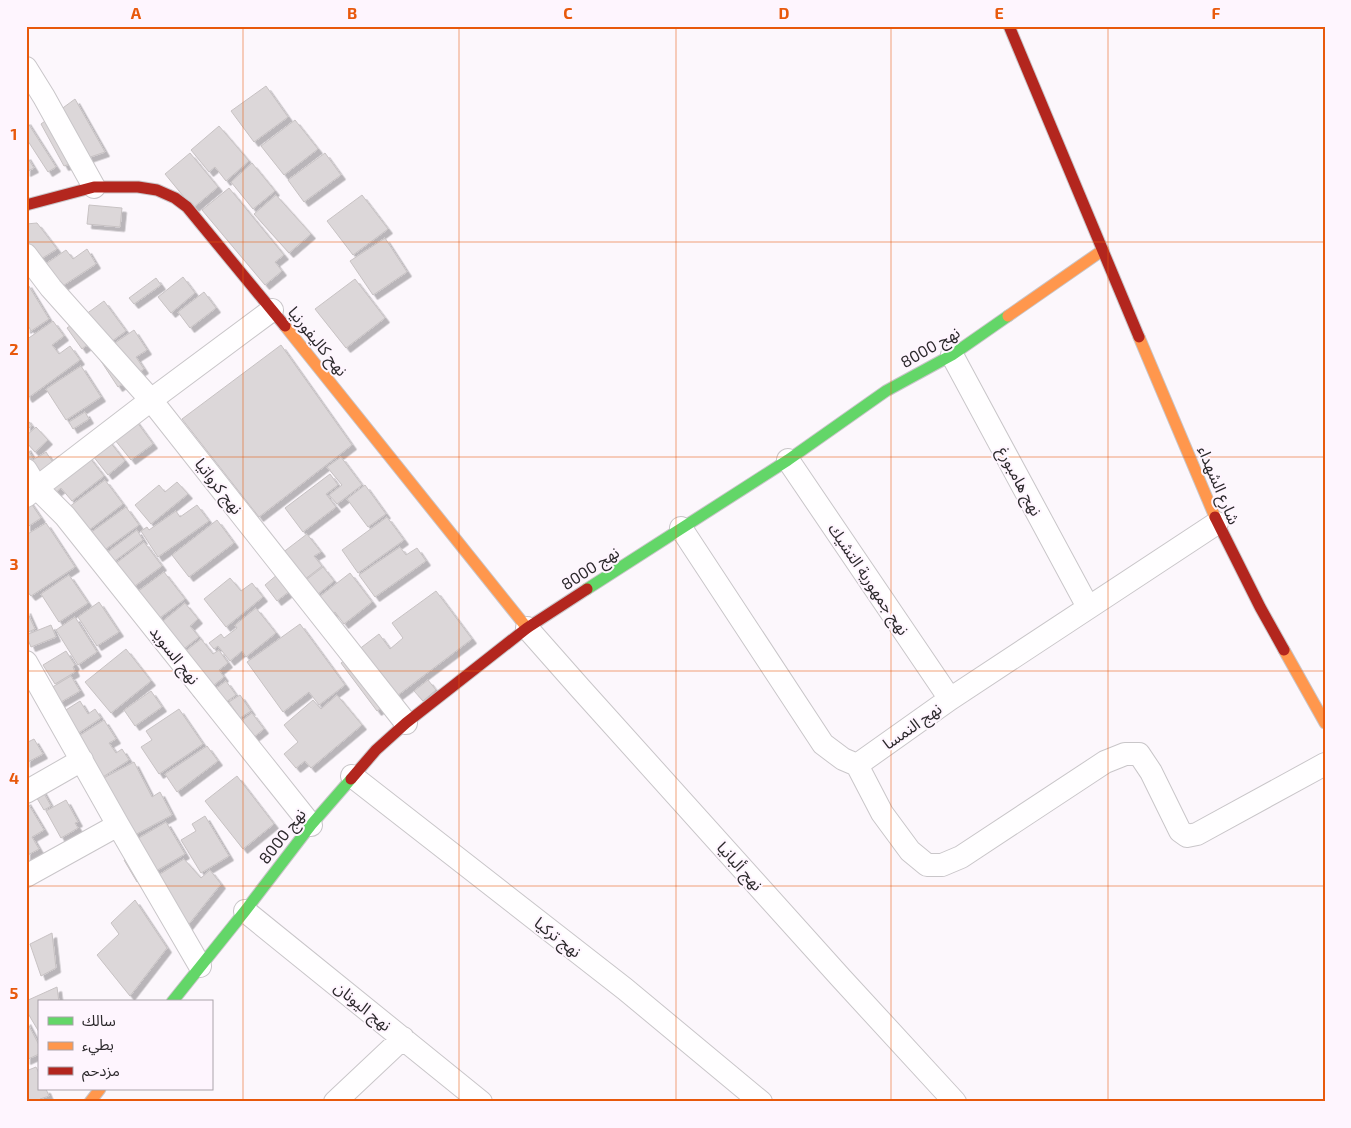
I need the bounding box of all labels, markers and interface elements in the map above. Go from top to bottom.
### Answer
text: A [131,3,142,22]
text: B [347,3,357,22]
text: C [563,3,573,22]
text: D [779,3,790,22]
text: E [994,3,1004,22]
text: F [1212,3,1221,22]
text: 1 [11,124,17,143]
street label: نهح كاليفورنيا [282,302,352,382]
street label: نهج 8000 [897,322,965,375]
text: 2 [9,339,19,358]
street label: نهج هامبورغ [991,443,1047,520]
street label: شارع الشهداء [1191,443,1244,528]
street label: نهج كرواتيا [189,454,247,520]
street label: نهج جمهورية التشيك [822,519,914,640]
street label: نهج 8000 [557,542,624,597]
text: 3 [9,554,19,573]
street label: نهج السويد [144,622,204,690]
street label: نهج النمسا [879,698,947,756]
text: 4 [9,768,19,787]
street label: نهج 8000 [254,804,312,870]
street label: نهج ألبانيا [710,837,767,897]
street label: نهج تركيا [529,912,585,964]
street label: نهج اليونان [328,977,396,1037]
text: 5 [10,983,19,1002]
legend [38,1000,212,1090]
text: سالك [82,1011,116,1029]
text: بطيء [82,1035,114,1056]
text: مزدحم [82,1061,120,1082]

